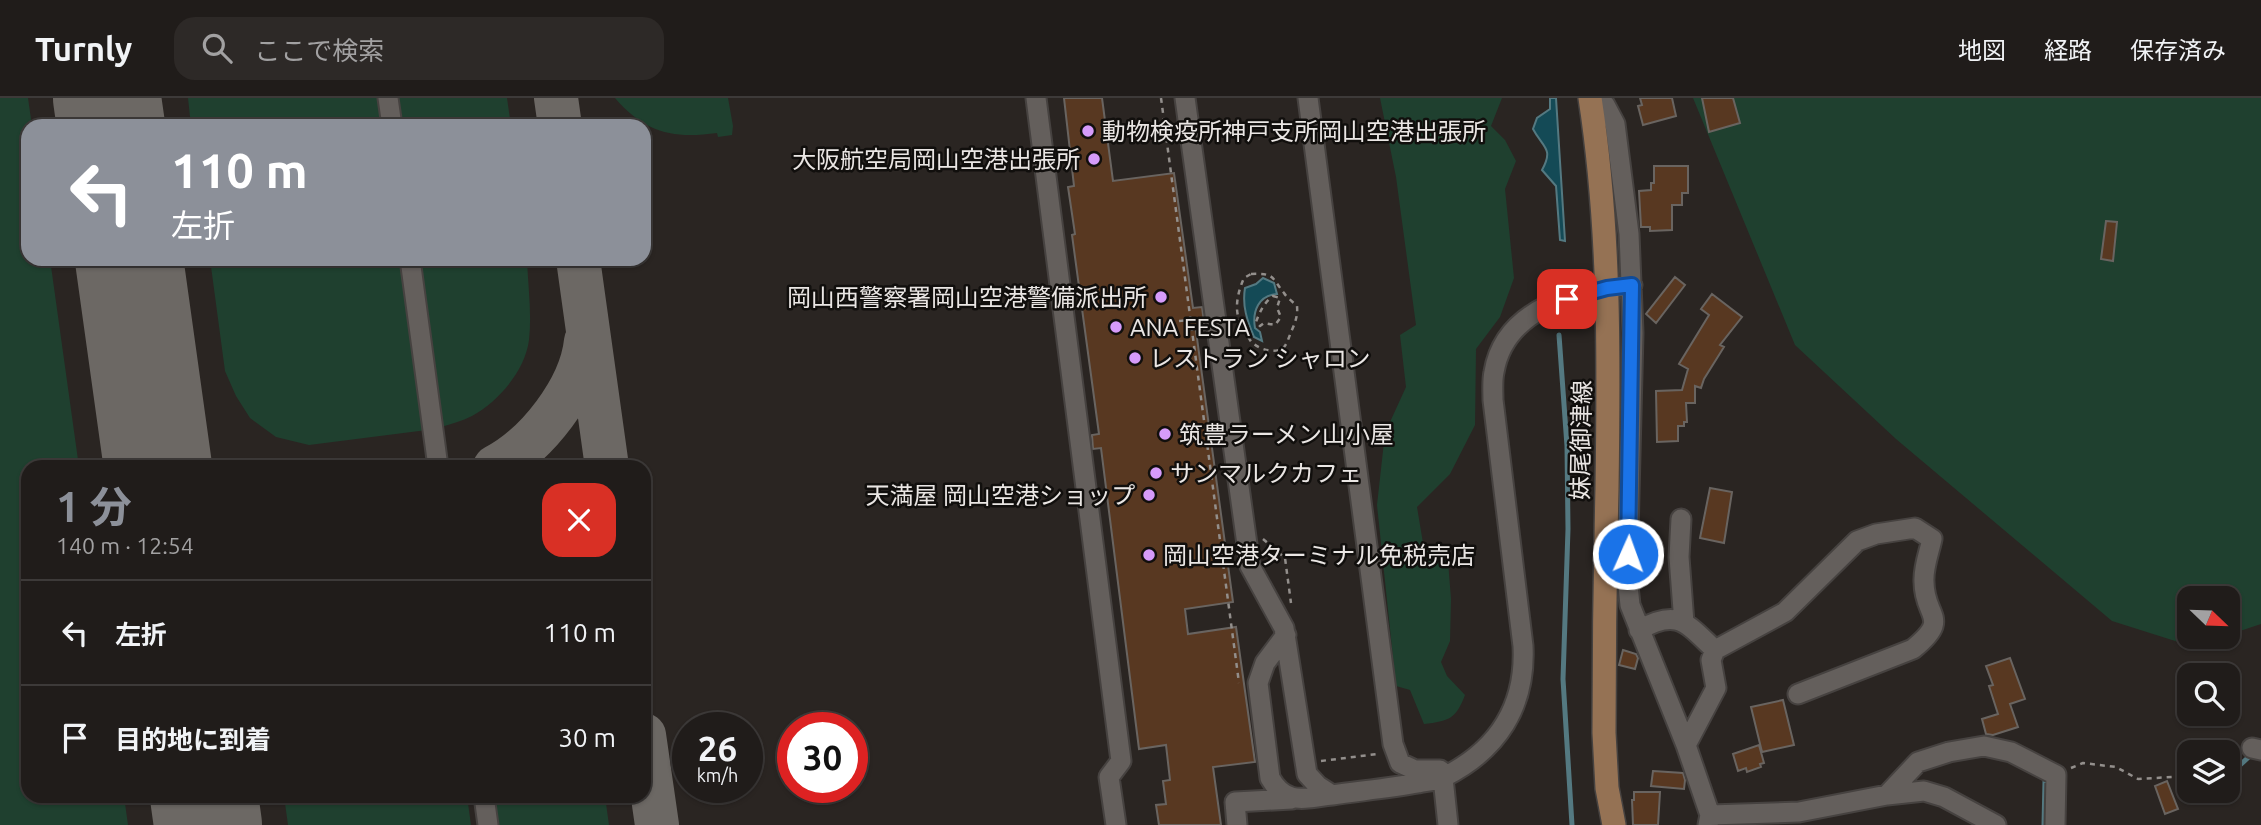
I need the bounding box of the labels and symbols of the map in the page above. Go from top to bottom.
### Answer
place label: 動物検疫所神戸支所岡山空港出張所 [1102,118,1486,145]
marker: 動物検疫所神戸支所岡山空港出張所 [1080,123,1096,139]
place label: 大阪航空局岡山空港出張所 [792,146,1080,173]
marker: 大阪航空局岡山空港出張所 [1086,151,1102,167]
pin [1537,269,1597,329]
place label: 岡山西警察署岡山空港警備派出所 [787,284,1147,311]
marker: 岡山西警察署岡山空港警備派出所 [1153,289,1169,305]
place label: ANA FESTA [1130,314,1250,341]
marker: ANA FESTA [1108,319,1124,335]
place label: レストラン シャロン [1149,345,1371,372]
marker: レストラン シャロン [1127,350,1143,366]
street label: 妹尾御津線 [1566,380,1596,500]
place label: 筑豊ラーメン山小屋 [1179,421,1394,448]
marker: 筑豊ラーメン山小屋 [1157,426,1173,442]
place label: サンマルクカフェ [1170,460,1362,487]
marker: サンマルクカフェ [1148,465,1164,481]
place label: 天満屋 岡山空港ショップ [866,482,1135,509]
marker: 天満屋 岡山空港ショップ [1141,487,1157,503]
position arrow [1591,517,1665,591]
place label: 岡山空港ターミナル免税売店 [1163,542,1475,569]
marker: 岡山空港ターミナル免税売店 [1141,547,1157,563]
north arrow [2177,586,2240,649]
speed limit sign: 30 [777,712,868,803]

